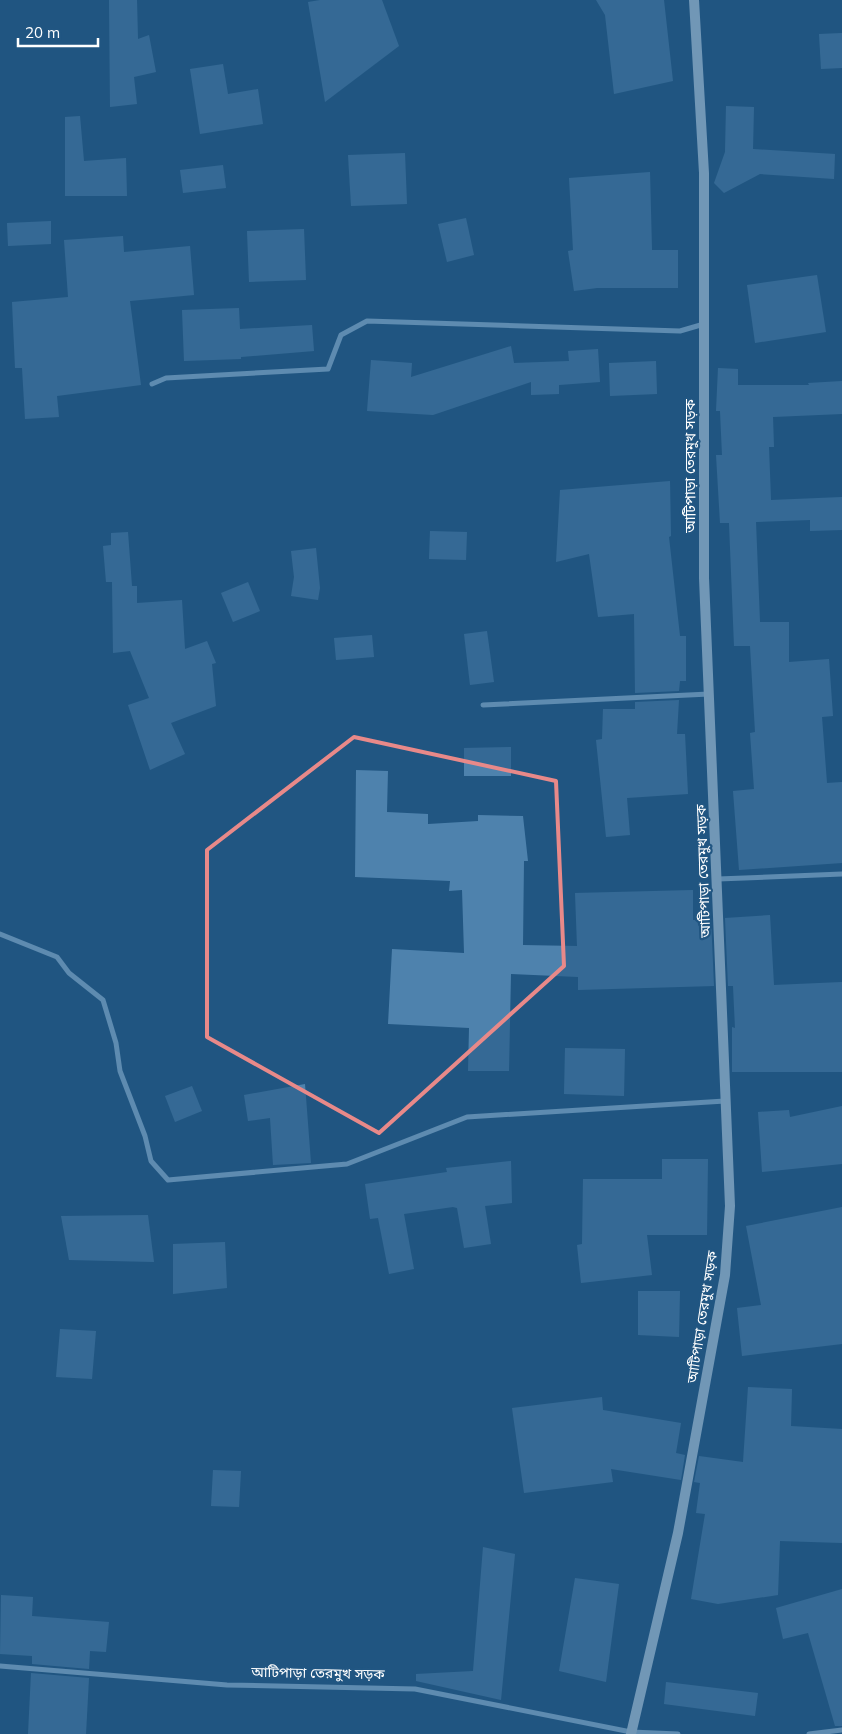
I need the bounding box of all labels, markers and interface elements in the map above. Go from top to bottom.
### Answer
scale bar [18,15,98,47]
text: 20 m [25,23,60,42]
street label: আটিপাড়া তেরমুখ সড়ক [681,399,699,534]
street label: আটিপাড়া তেরমুখ সড়ক [692,803,714,939]
street label: আটিপাড়া তেরমুখ সড়ক [683,1249,721,1385]
street label: আটিপাড়া তেরমুখ সড়ক [250,1663,386,1683]

